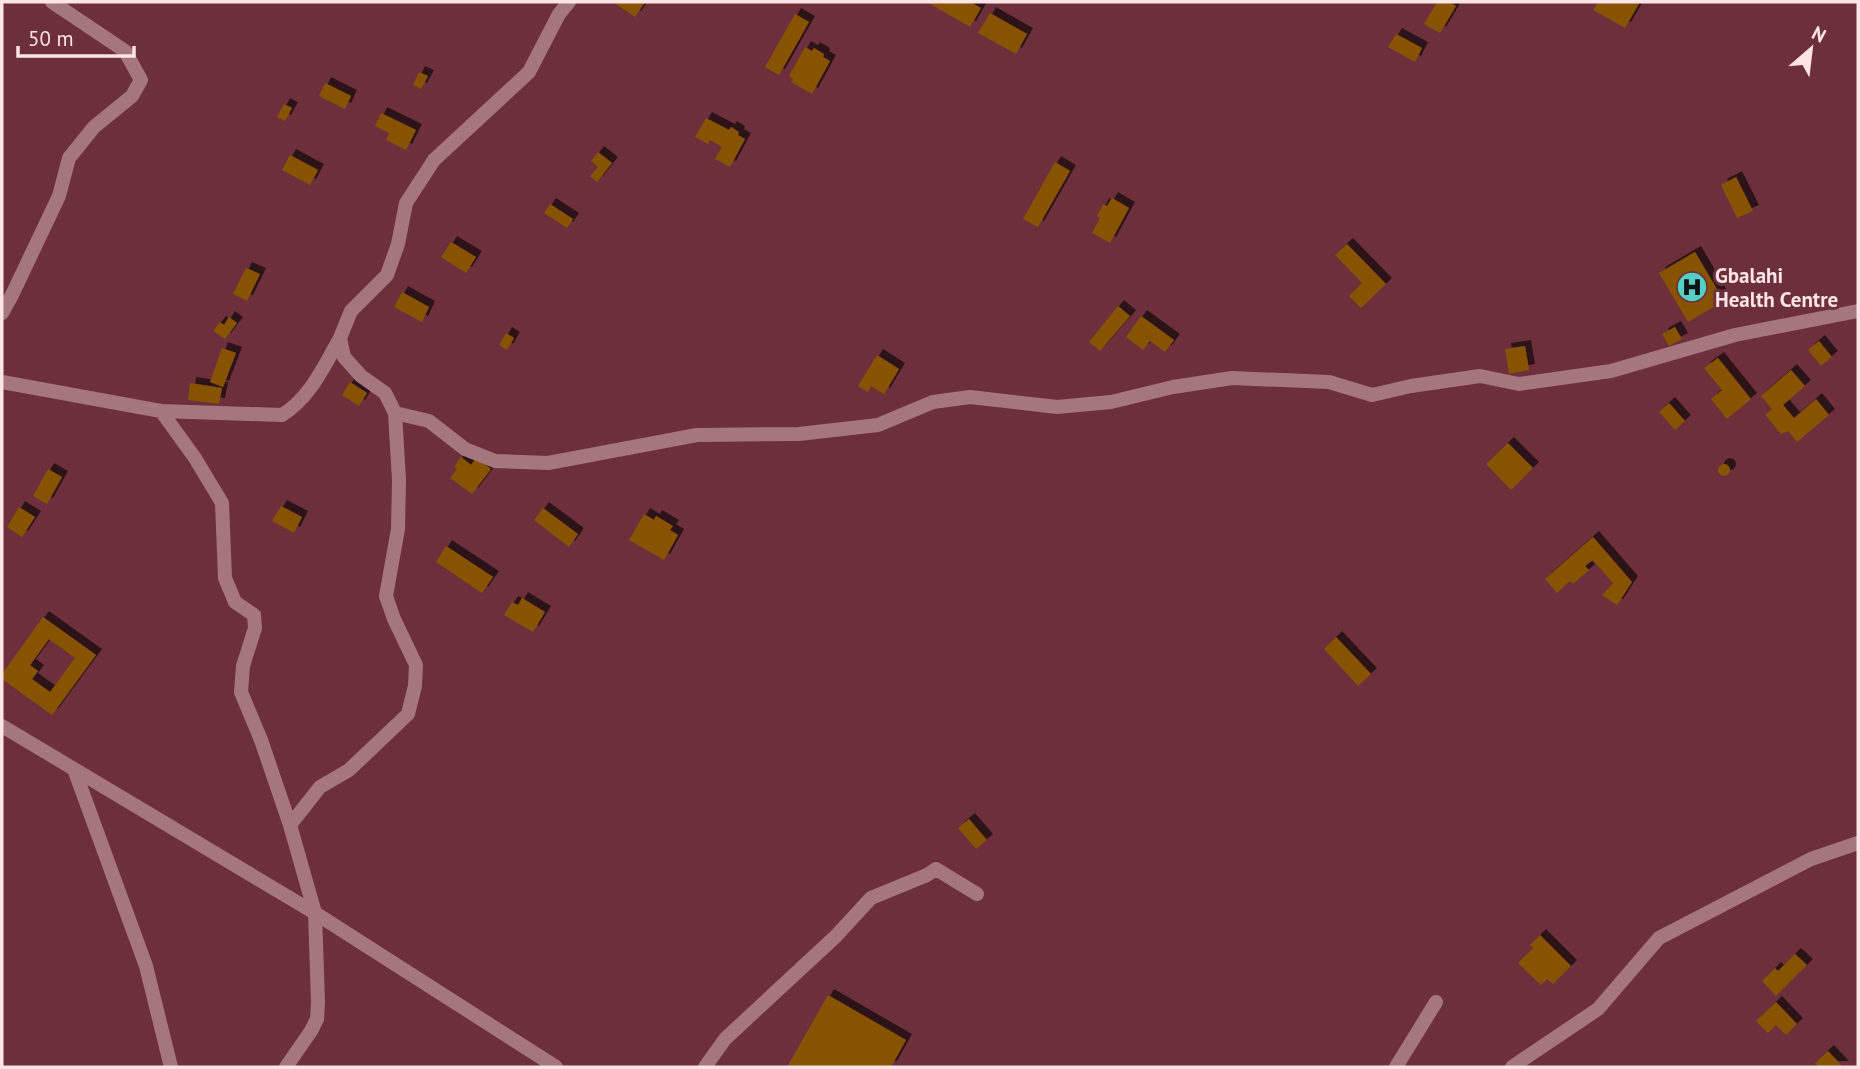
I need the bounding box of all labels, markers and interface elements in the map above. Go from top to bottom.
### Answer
scale bar [18,14,133,58]
north arrow [1776,14,1846,84]
text: N [1808,20,1830,48]
text: 50 m [28,25,74,52]
place label: Gbalahi Health Centre [1715,262,1838,313]
hospital icon: Gbalahi Health Centre [1675,270,1709,304]

